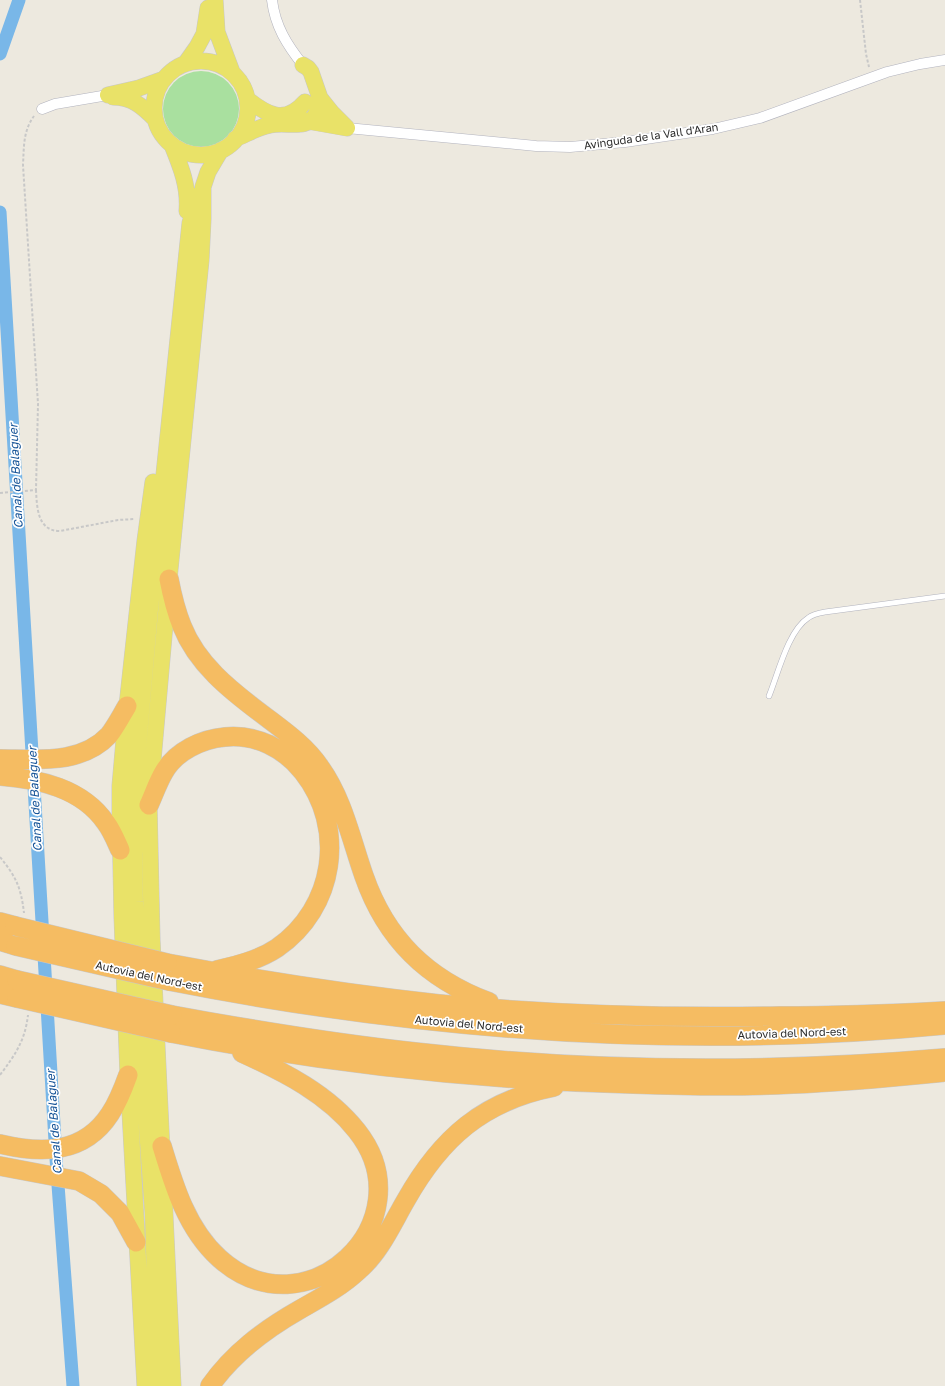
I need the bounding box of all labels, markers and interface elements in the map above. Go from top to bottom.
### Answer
street label: Avinguda de la Vall d'Aran [583,120,719,151]
water label: Canal de Balaguer [5,421,26,529]
water label: Canal de Balaguer [24,744,45,852]
street label: Autovia del Nord-est [95,958,204,993]
street label: Autovia del Nord-est [414,1012,524,1035]
street label: Autovia del Nord-est [737,1024,847,1041]
water label: Canal de Balaguer [42,1067,65,1175]

